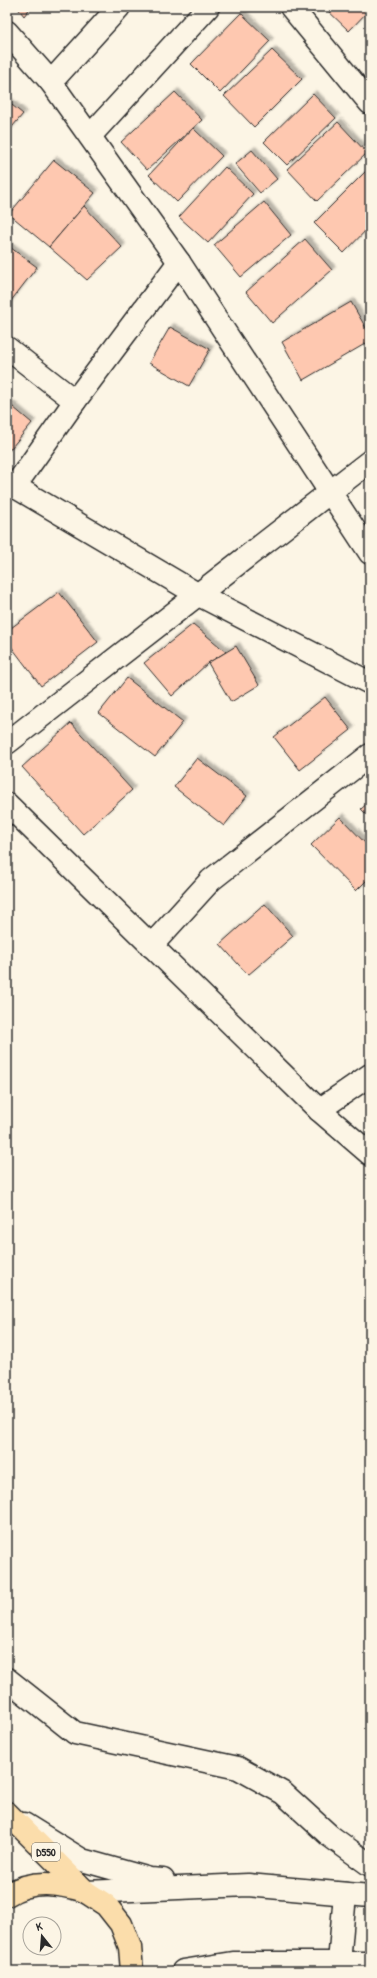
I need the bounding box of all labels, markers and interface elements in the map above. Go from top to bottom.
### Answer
road number: D550 [32,1843,60,1861]
north arrow [22,1916,62,1956]
text: K [34,1919,44,1934]

